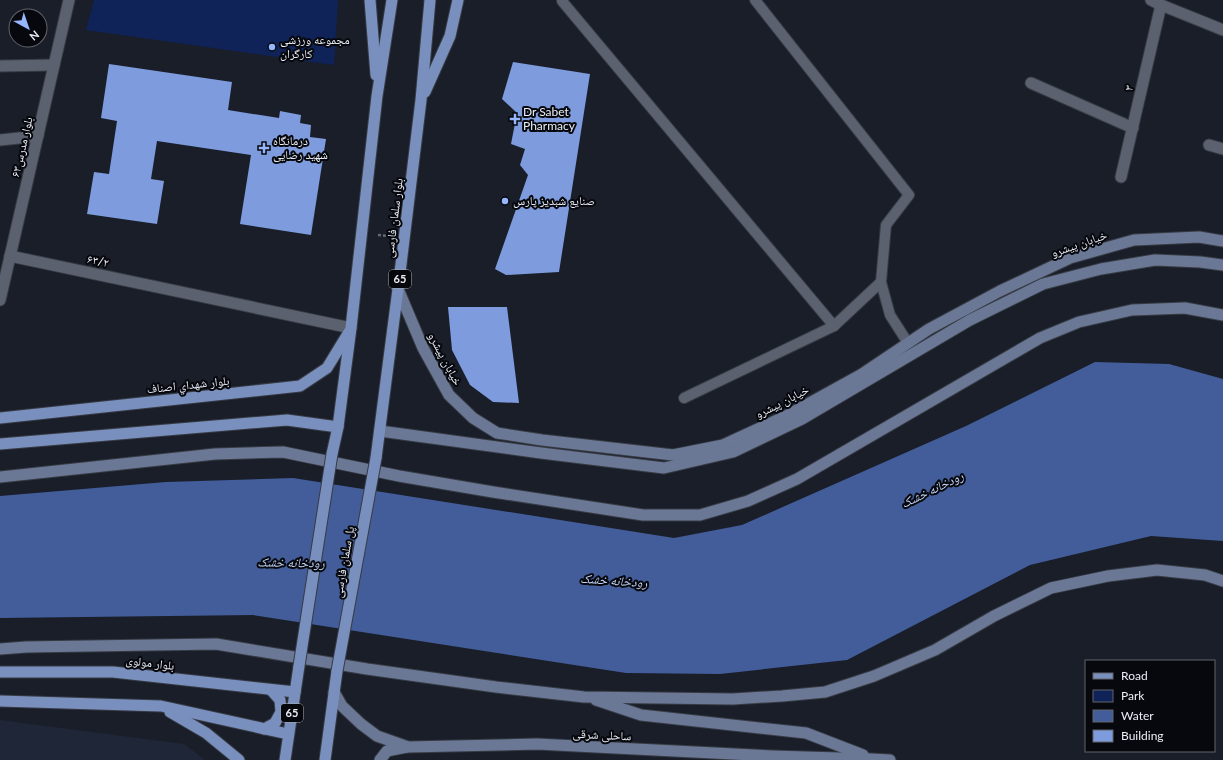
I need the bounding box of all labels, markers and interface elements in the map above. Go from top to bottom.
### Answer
north arrow [8,8,48,48]
text: N [27,28,42,44]
place label: مجموعه ورزشی کارگران [280,32,350,61]
marker: مجموعه ورزشی کارگران [267,42,277,52]
street label: ۳ [1121,84,1136,92]
place label: Dr Sabet Pharmacy [523,104,576,133]
marker: Dr Sabet Pharmacy [510,114,520,124]
street label: بلوار مدرس۶۳ [7,115,36,178]
place label: درمانگاه شهید رضایی [273,133,328,162]
marker: درمانگاه شهید رضایی [258,142,270,154]
street label: بلوار سلمان فارسی [381,177,406,259]
place label: صنایع شبدیز پارس [513,193,595,208]
marker: صنایع شبدیز پارس [500,196,510,206]
street label: خیابان پیشرو [1049,227,1109,260]
street label: ۶۳/۲ [86,251,110,270]
road number: 65 [389,270,411,288]
street label: خیابان پیشرو [425,330,466,389]
street label: بلوار شهداي اصناف [146,373,230,399]
street label: خیابان پیشرو [752,381,812,422]
water label: رودخانه خشک [898,467,966,511]
street label: پل سلمان فارسی [330,525,357,599]
water label: رودخانه خشک [257,553,325,571]
water label: رودخانه خشک [580,570,648,590]
street label: بلوار مولوی [125,652,175,673]
legend [1085,660,1215,752]
text: Road [1121,668,1148,683]
text: Park [1121,688,1145,703]
road number: 65 [281,704,303,722]
text: Water [1121,708,1154,723]
street label: ساحلی شرقی [572,725,632,744]
text: Building [1121,728,1164,743]

